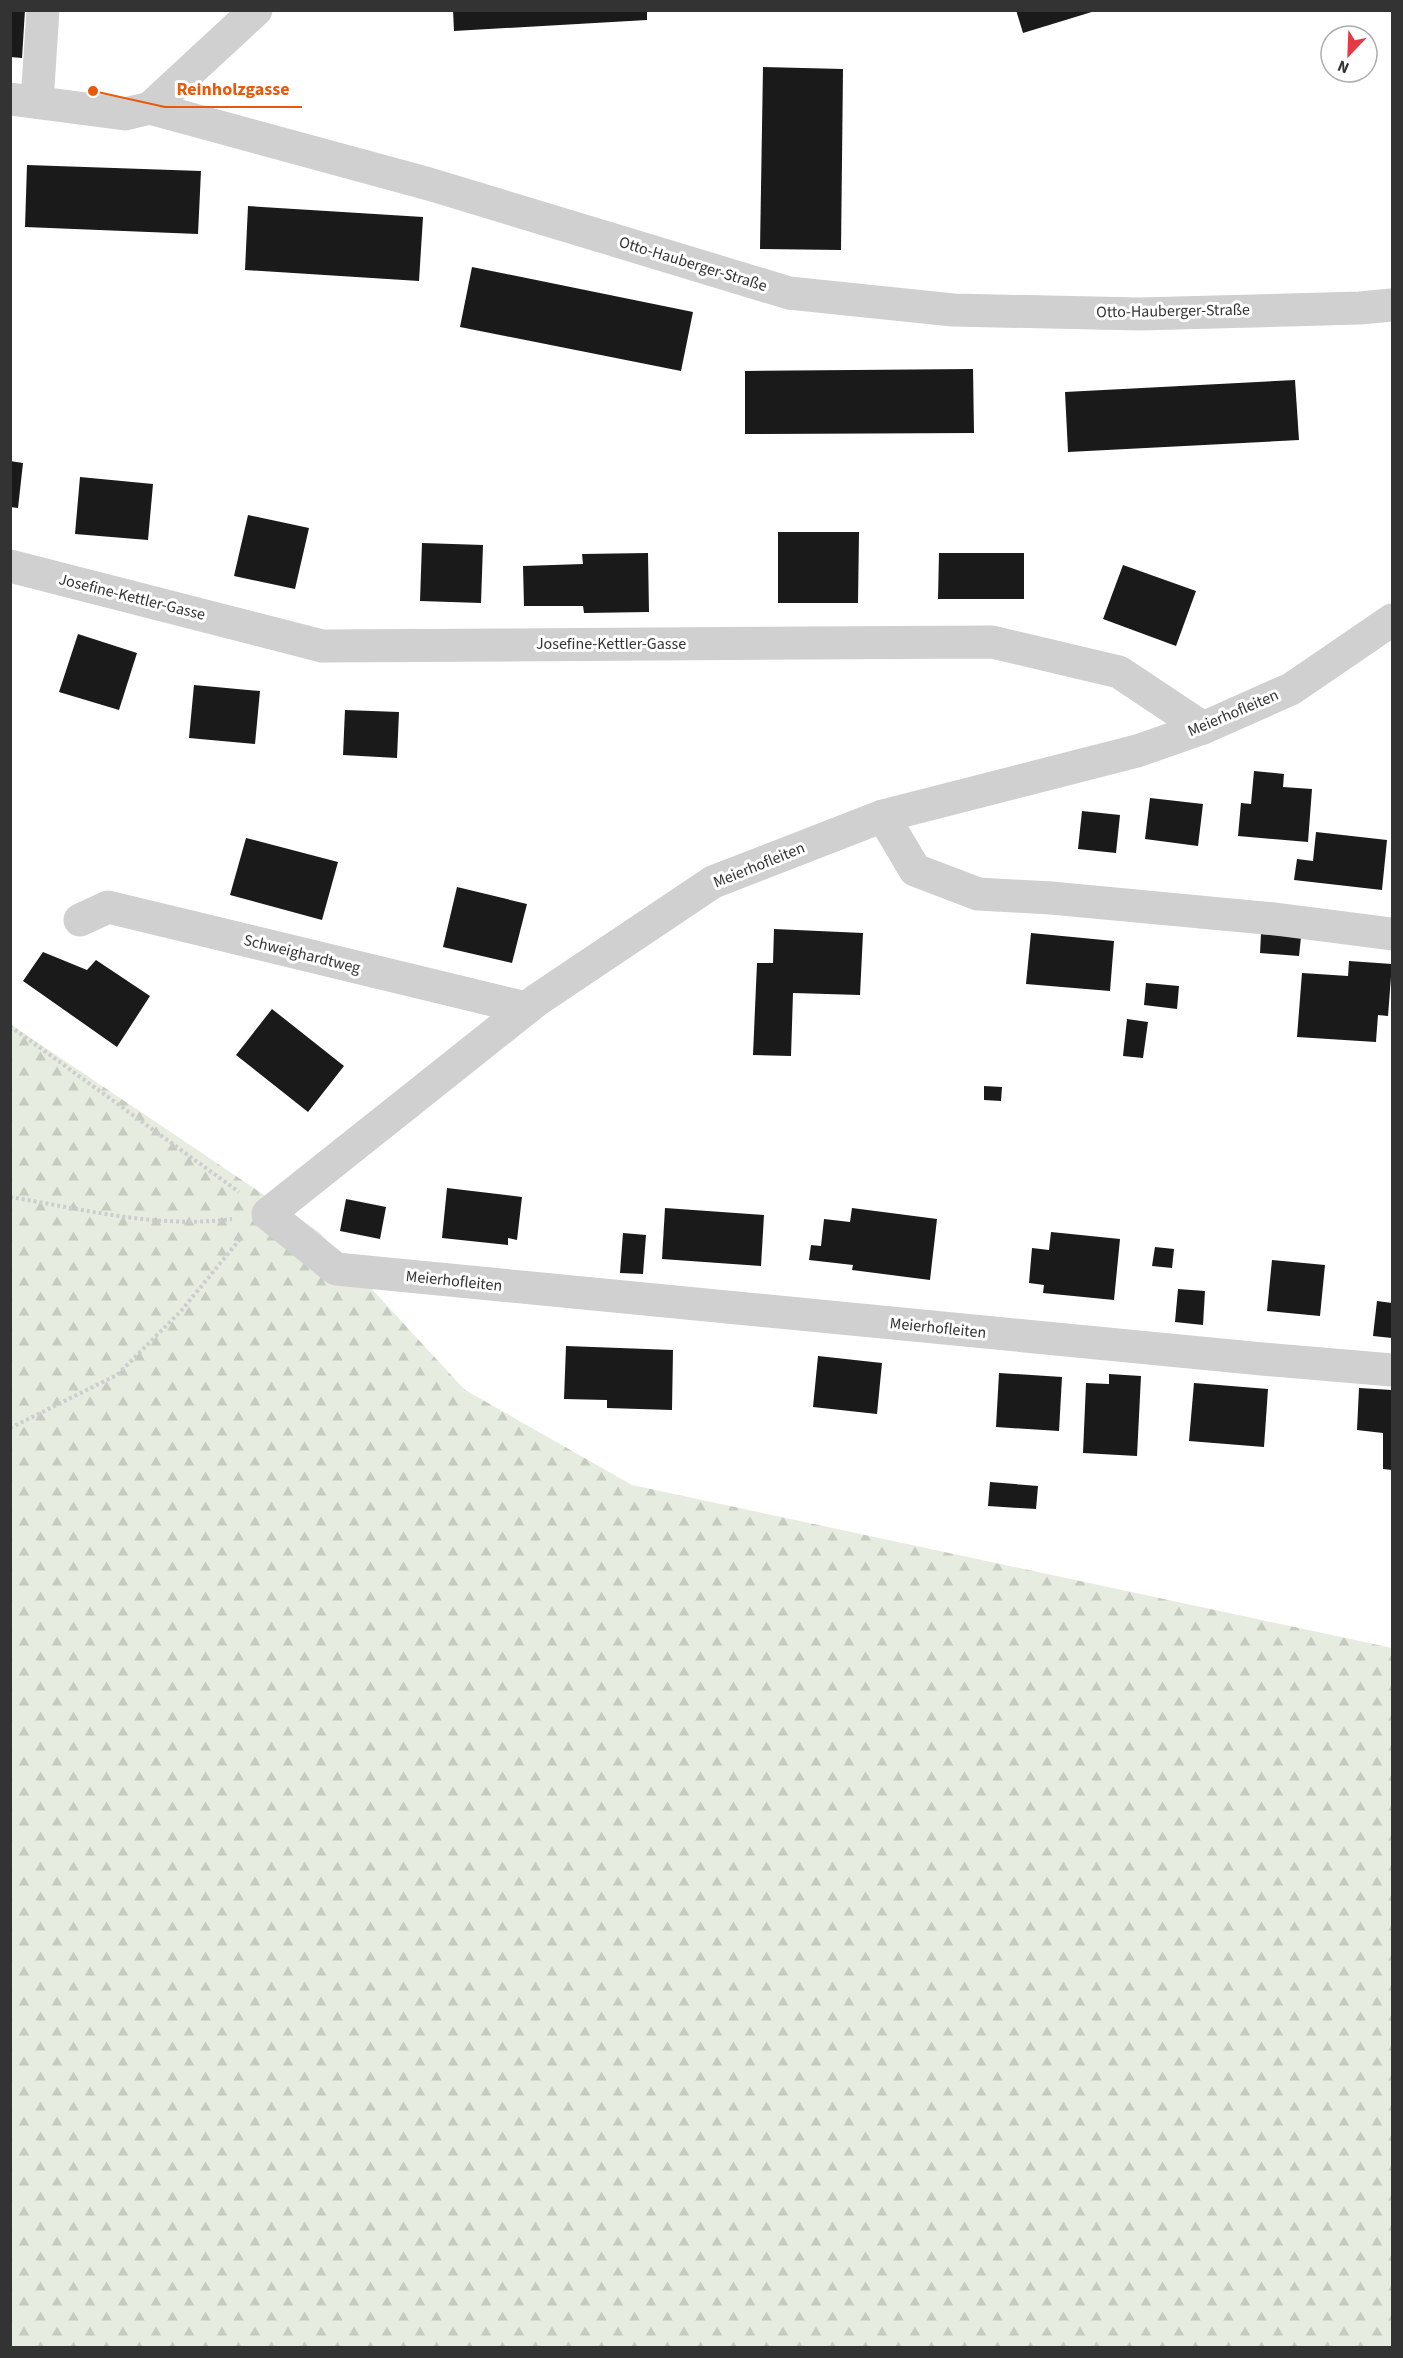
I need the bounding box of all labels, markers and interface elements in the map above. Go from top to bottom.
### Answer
north arrow [1319,24,1379,84]
text: N [1334,55,1353,79]
callout: Reinholzgasse [165,71,302,107]
text: Reinholzgasse [176,77,290,102]
street label: Otto-Hauberger-Straße [616,231,770,297]
street label: Otto-Hauberger-Straße [1096,299,1250,323]
street label: Josefine-Kettler-Gasse [56,568,208,626]
street label: Josefine-Kettler-Gasse [536,633,686,655]
street label: Meierhofleiten [1184,684,1282,742]
street label: Meierhofleiten [710,837,808,893]
street label: Schweighardtweg [241,929,363,979]
street label: Meierhofleiten [405,1265,503,1297]
street label: Meierhofleiten [889,1312,987,1344]

